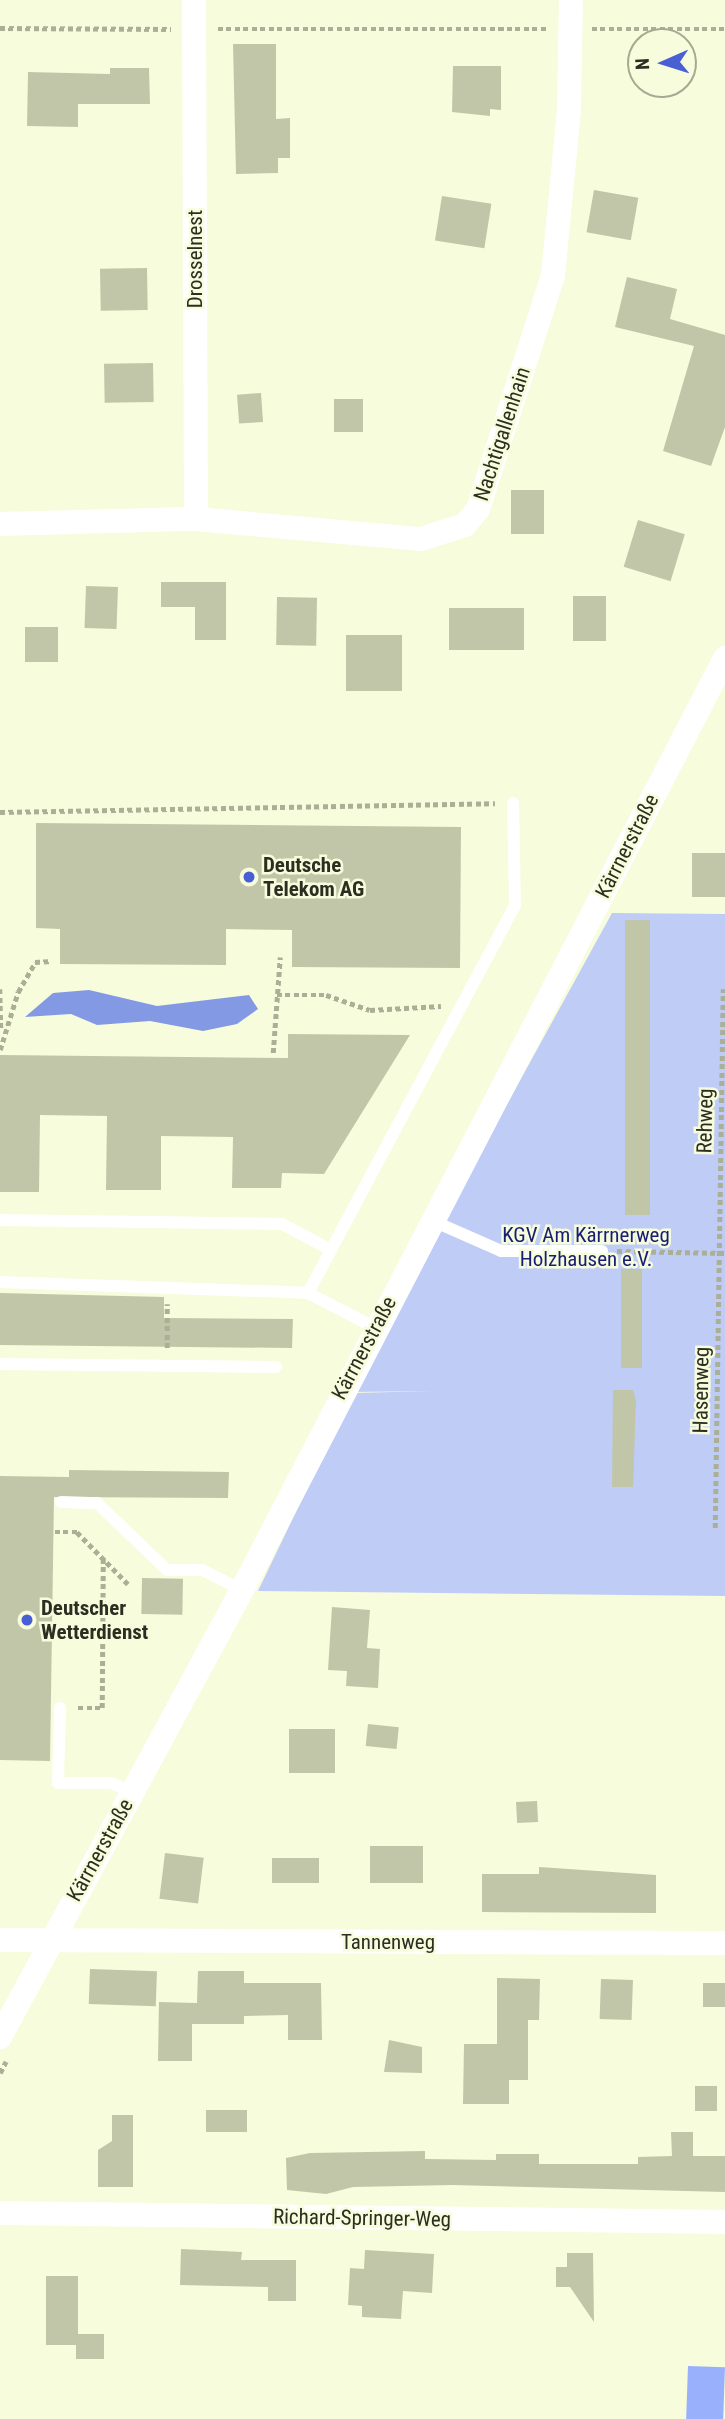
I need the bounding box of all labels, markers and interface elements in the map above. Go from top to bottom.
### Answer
north arrow [627,28,697,98]
text: N [631,58,654,70]
street label: Drosselnest [182,210,208,308]
street label: Nachtigallenhain [469,364,535,504]
street label: Kärrnerstraße [590,790,664,902]
place label: Deutsche Telekom AG [263,852,364,902]
marker: Deutsche Telekom AG [241,869,257,885]
street label: Rehweg [692,1088,718,1154]
park label: KGV Am Kärrnerweg Holzhausen e.V. [502,1222,670,1272]
street label: Kärrnerstraße [326,1292,402,1404]
street label: Hasenweg [688,1347,714,1433]
place label: Deutscher Wetterdienst [41,1595,148,1645]
marker: Deutscher Wetterdienst [19,1612,35,1628]
street label: Kärrnerstraße [61,1794,139,1906]
street label: Tannenweg [341,1929,435,1955]
street label: Richard-Springer-Weg [273,2204,451,2232]

